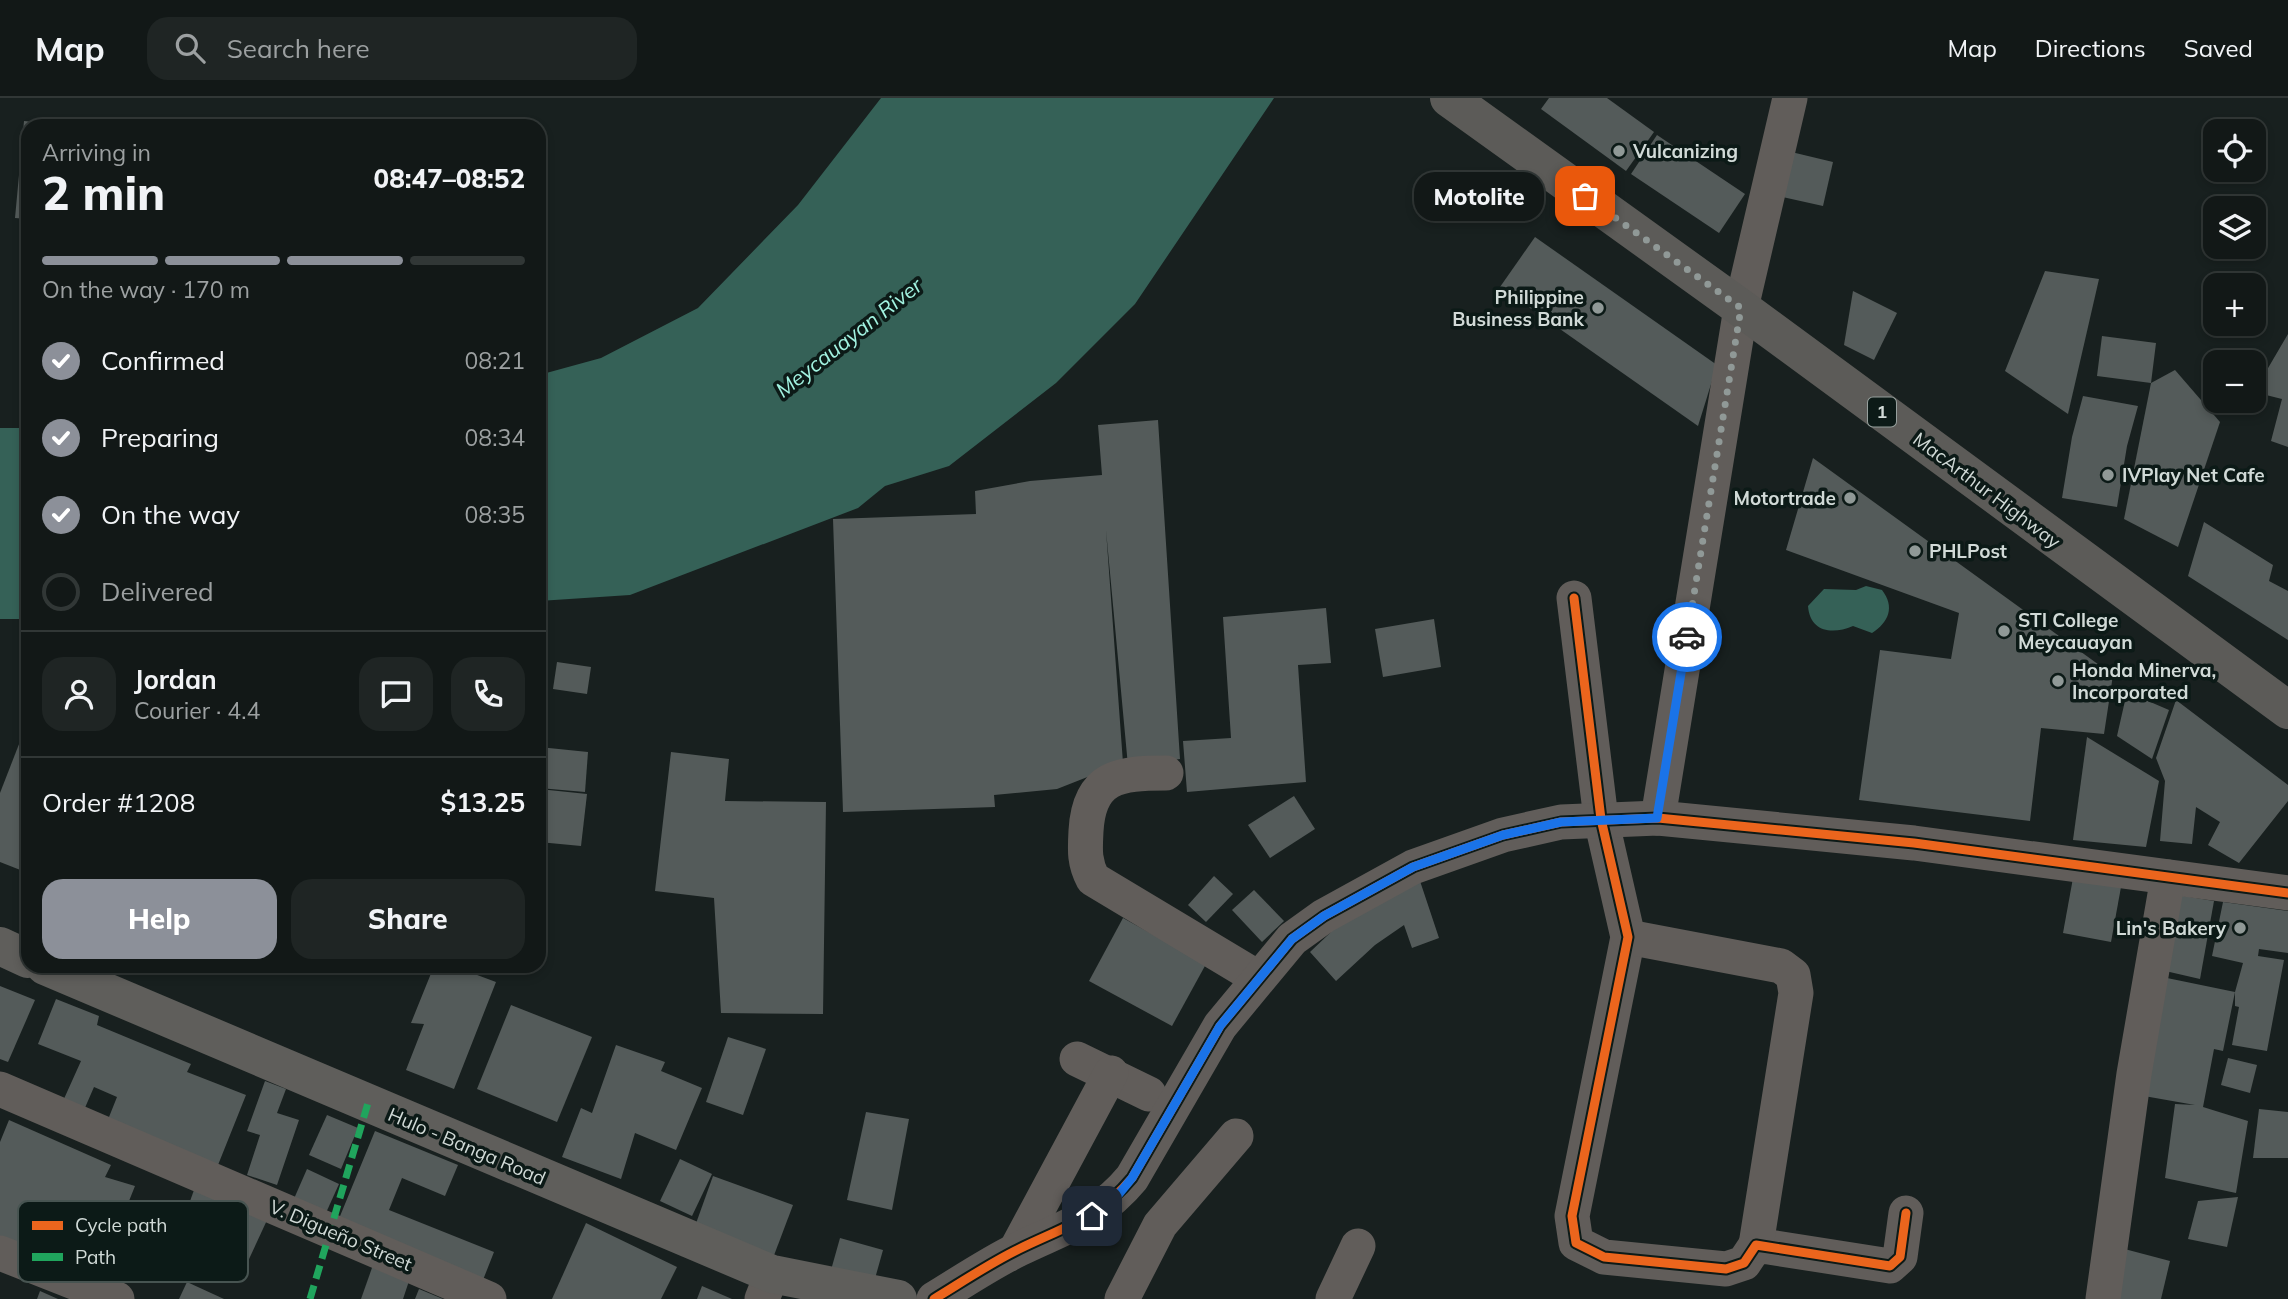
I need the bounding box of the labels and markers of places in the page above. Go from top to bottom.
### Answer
place label: Vulcanizing [1632,139,1738,163]
marker: Vulcanizing [1611,143,1627,159]
pin [1555,166,1615,226]
callout: Motolite [1414,172,1543,220]
place label: Philippine Business Bank [1452,285,1584,331]
marker: Philippine Business Bank [1590,300,1606,316]
place label: IVPlay Net Cafe [2122,463,2265,487]
marker: IVPlay Net Cafe [2100,467,2116,483]
place label: Motortrade [1733,486,1836,510]
marker: Motortrade [1842,490,1858,506]
place label: PHLPost [1929,539,2007,563]
marker: PHLPost [1907,543,1923,559]
place label: STI College Meycauayan [2018,608,2133,654]
marker: STI College Meycauayan [1996,623,2012,639]
place label: Honda Minerva, Incorporated [2072,658,2216,704]
marker: Honda Minerva, Incorporated [2050,673,2066,689]
place label: Lin's Bakery [2116,916,2227,940]
marker: Lin's Bakery [2232,920,2248,936]
pin [1062,1186,1122,1246]

